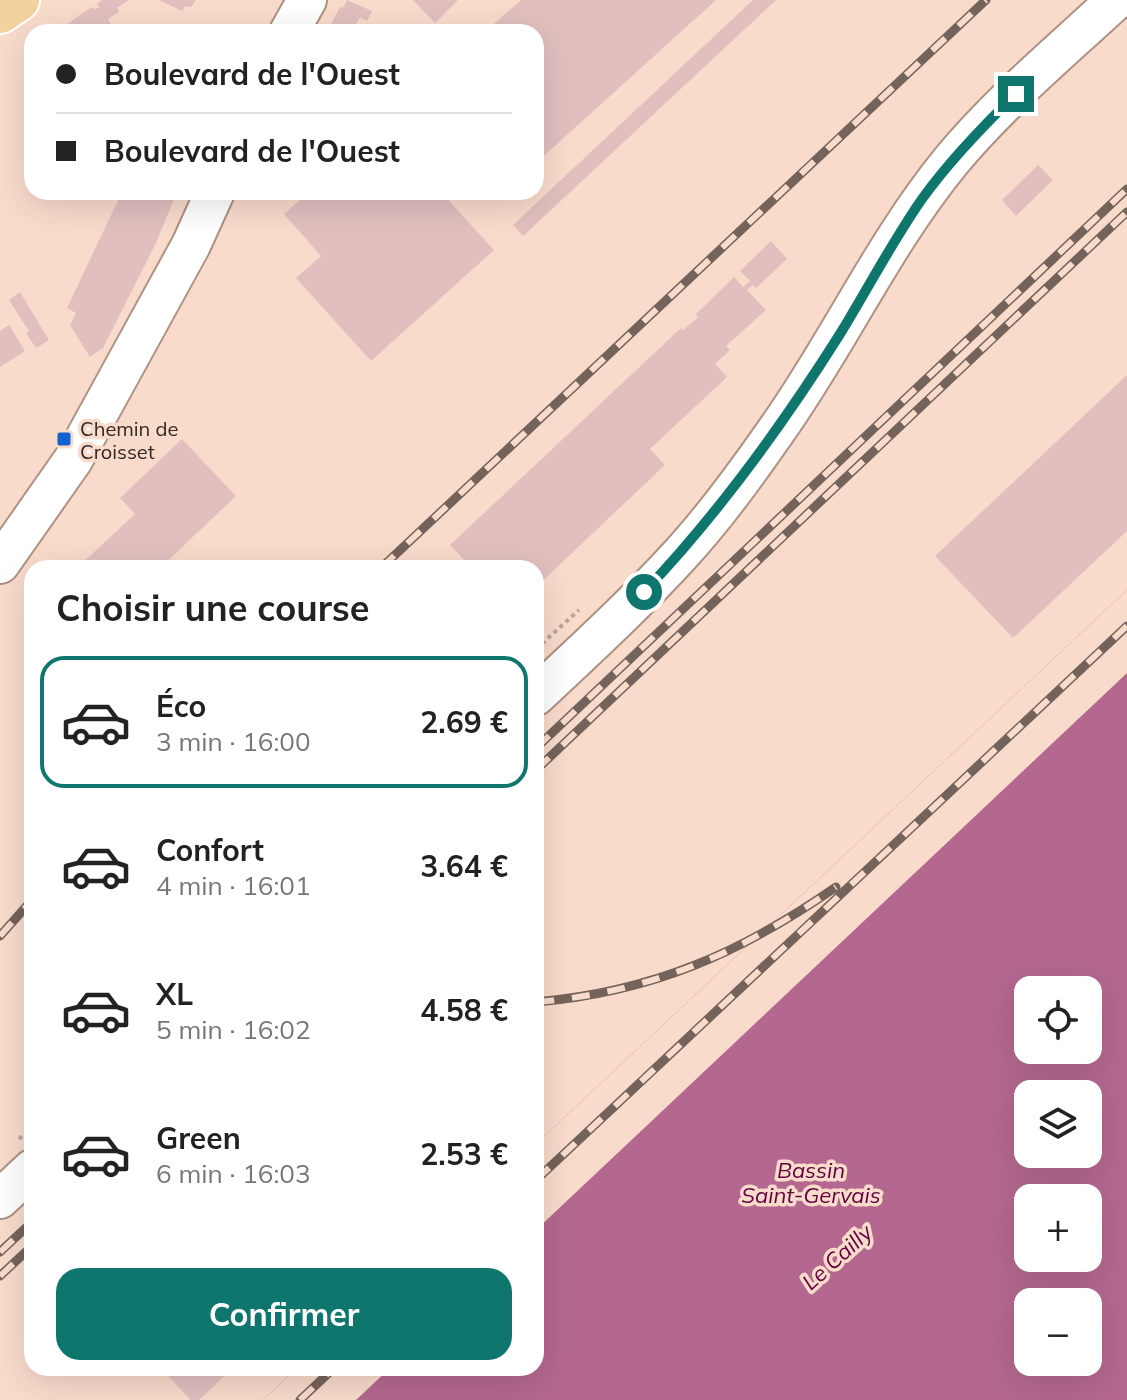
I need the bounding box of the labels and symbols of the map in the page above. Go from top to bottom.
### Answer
route end [998,76,1034,112]
place label: Chemin de Croisset [80,416,178,464]
marker: Chemin de Croisset [55,430,73,448]
route start [626,574,662,610]
water label: Bassin Saint-Gervais [741,1156,881,1209]
water label: Le Cailly [796,1217,879,1296]

